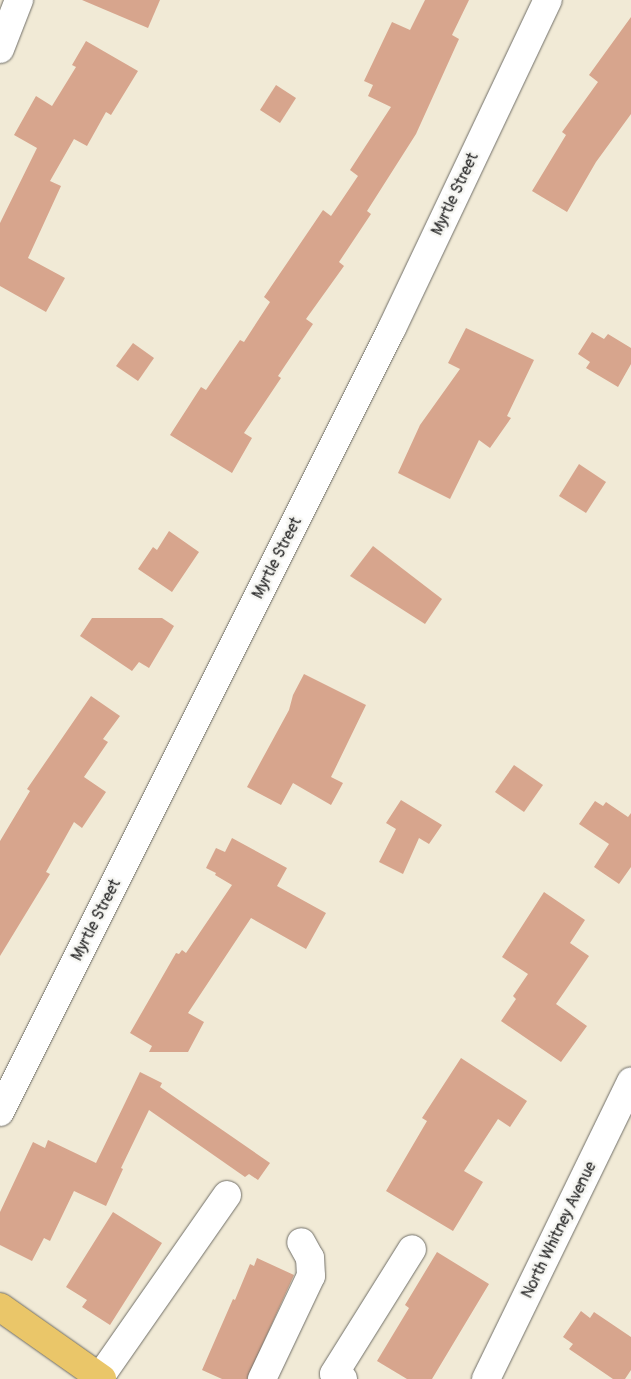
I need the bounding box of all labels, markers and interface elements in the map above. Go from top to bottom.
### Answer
street label: Myrtle Street [427,150,483,238]
street label: Myrtle Street [248,514,306,602]
street label: Myrtle Street [67,876,125,964]
street label: North Whitney Avenue [518,1159,600,1301]

